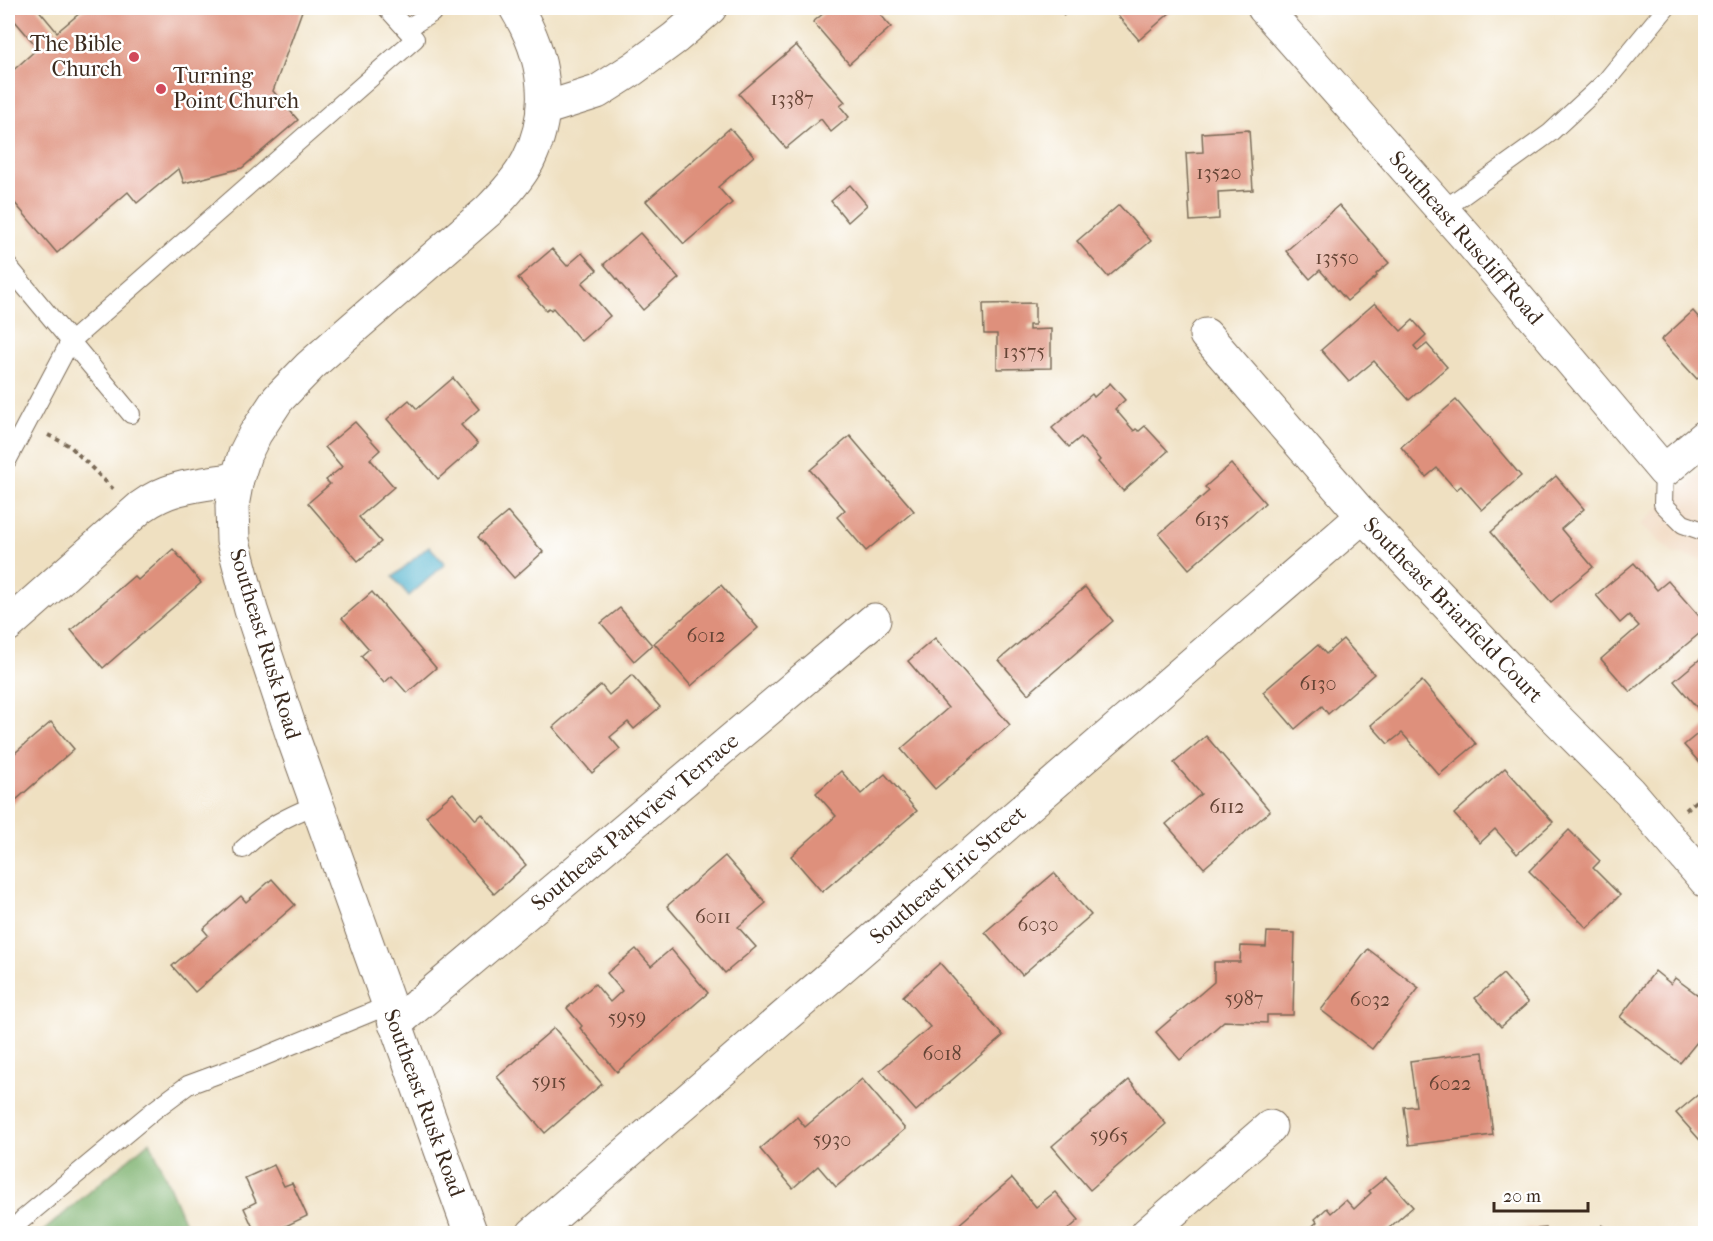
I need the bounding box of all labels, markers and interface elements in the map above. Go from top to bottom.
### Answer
place label: The Bible Church [30,31,123,82]
marker: The Bible Church [127,50,141,64]
place label: Turning Point Church [173,63,300,114]
marker: Turning Point Church [154,82,168,96]
house number: 13387 [770,87,814,110]
street label: Southeast Ruscliff Road [1383,146,1549,331]
house number: 13520 [1196,161,1242,184]
house number: 13550 [1315,246,1359,269]
house number: 13575 [1003,340,1045,363]
house number: 6135 [1195,508,1229,531]
street label: Southeast Briarfield Court [1358,512,1548,708]
street label: Southeast Rusk Road [224,546,307,743]
house number: 6012 [686,624,726,647]
house number: 6130 [1299,672,1337,695]
street label: Southeast Parkview Terrace [526,728,744,916]
house number: 6112 [1209,795,1245,818]
street label: Southeast Eric Street [865,800,1031,950]
house number: 6011 [695,905,731,928]
house number: 6030 [1017,913,1059,936]
house number: 5987 [1225,987,1264,1010]
house number: 6032 [1350,988,1390,1011]
street label: Southeast Rusk Road [378,1006,470,1201]
house number: 5959 [608,1006,646,1029]
house number: 6018 [923,1042,961,1065]
house number: 5915 [532,1070,566,1093]
house number: 6022 [1429,1072,1471,1095]
house number: 5965 [1090,1124,1128,1147]
house number: 5930 [813,1128,851,1151]
scale bar [1494,1175,1588,1213]
text: 20 m [1503,1186,1541,1207]

